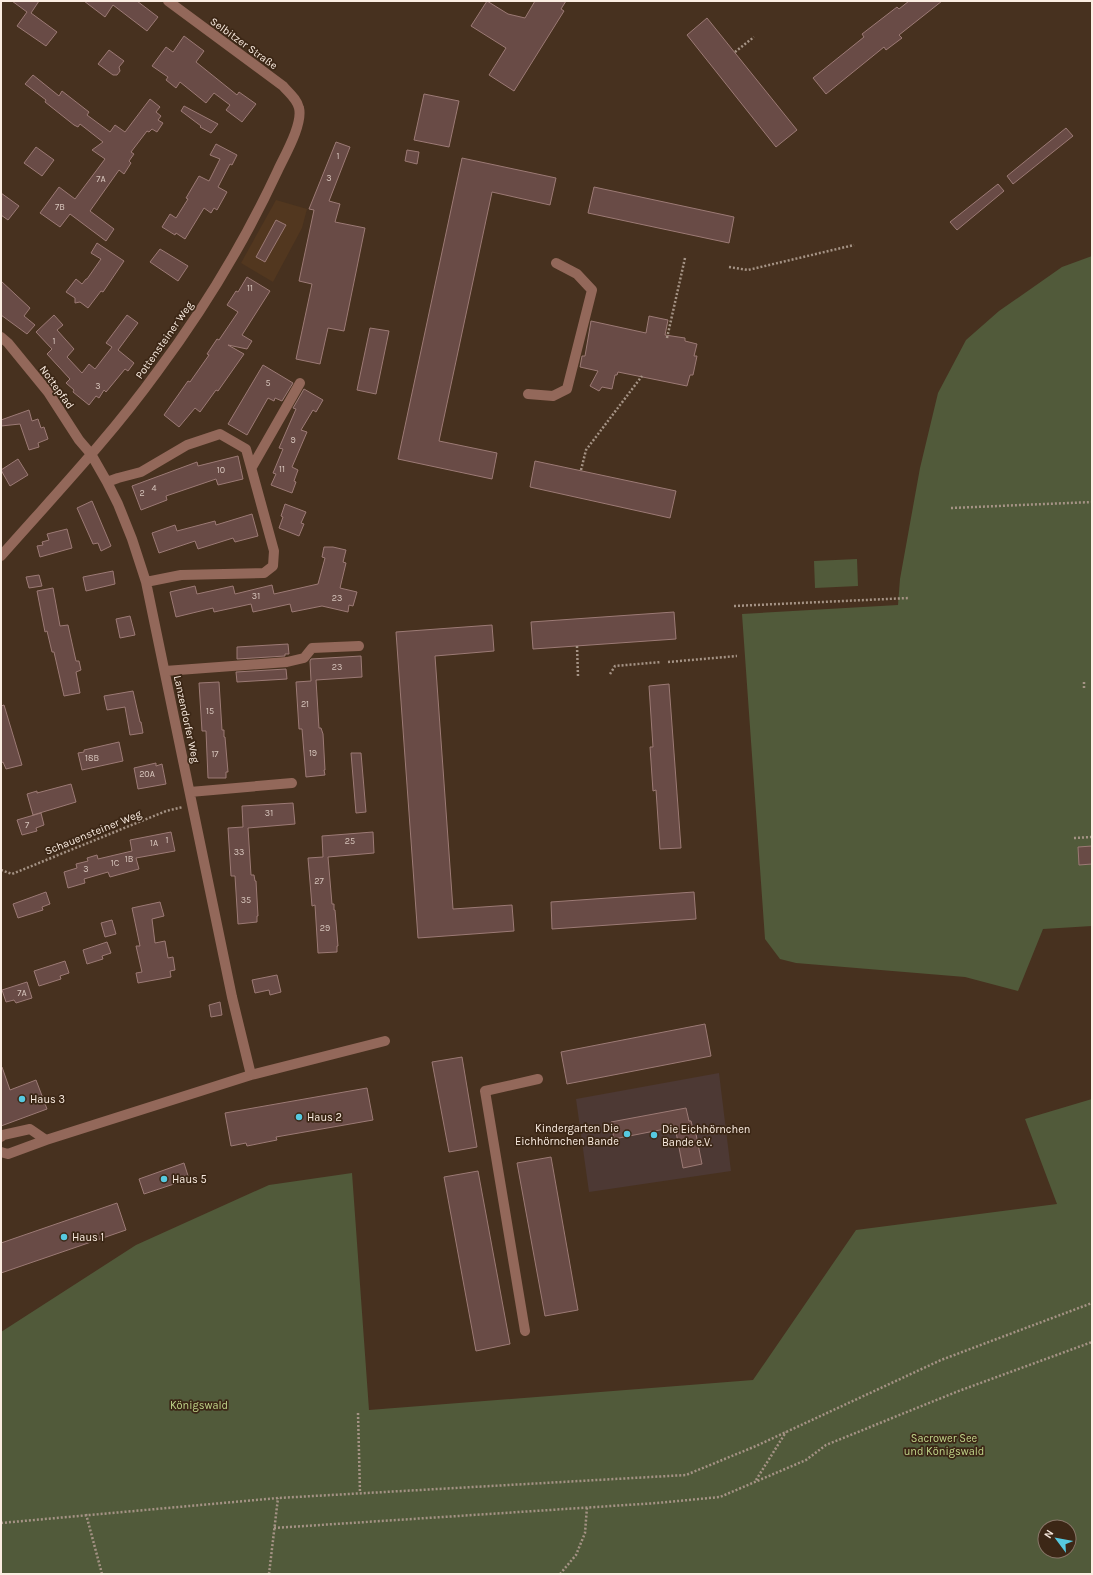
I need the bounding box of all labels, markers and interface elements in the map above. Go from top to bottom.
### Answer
street label: Selbitzer Straße [208,15,280,72]
house number: 1 [337,151,340,161]
house number: 3 [326,173,332,183]
house number: 7A [96,174,106,184]
house number: 7B [55,202,65,212]
house number: 11 [247,283,253,293]
street label: Pottensteiner Weg [133,298,196,382]
house number: 1 [53,336,56,346]
street label: Nottepfad [37,363,77,411]
house number: 5 [265,378,271,388]
house number: 3 [95,381,101,391]
house number: 9 [290,435,296,445]
house number: 11 [279,464,285,474]
house number: 10 [217,465,225,475]
house number: 4 [151,483,157,493]
house number: 2 [139,488,145,498]
house number: 31 [252,591,260,601]
house number: 23 [332,593,342,603]
house number: 23 [332,662,342,672]
street label: Lanzendorfer Weg [171,674,202,765]
house number: 21 [301,699,309,709]
house number: 15 [206,706,214,716]
house number: 19 [309,748,317,758]
house number: 17 [211,749,219,759]
house number: 18B [85,753,99,763]
house number: 20A [139,769,155,779]
street label: Schauensteiner Weg [43,807,144,858]
house number: 31 [265,808,273,818]
house number: 7 [25,820,30,830]
house number: 1 [166,835,169,845]
house number: 25 [345,836,355,846]
house number: 1A [150,838,158,848]
house number: 33 [234,847,244,857]
house number: 1B [125,854,133,864]
house number: 1C [111,858,120,868]
house number: 3 [83,864,89,874]
house number: 27 [314,876,324,886]
house number: 35 [241,895,251,905]
house number: 29 [320,923,330,933]
house number: 7A [17,988,27,998]
place label: Haus 3 [30,1093,65,1106]
marker: Haus 3 [17,1094,27,1104]
place label: Haus 2 [307,1111,342,1124]
marker: Haus 2 [294,1112,304,1122]
place label: Kindergarten Die Eichhörnchen Bande [515,1122,619,1148]
place label: Die Eichhörnchen Bande e.V. [662,1123,750,1149]
marker: Kindergarten Die Eichhörnchen Bande [622,1129,632,1139]
marker: Die Eichhörnchen Bande e.V. [649,1130,659,1140]
place label: Haus 5 [172,1173,207,1186]
marker: Haus 5 [159,1174,169,1184]
place label: Haus 1 [72,1231,104,1244]
marker: Haus 1 [59,1232,69,1242]
park label: Königswald [170,1399,228,1412]
park label: Sacrower See und Königswald [904,1432,984,1458]
north arrow [1037,1519,1077,1559]
text: N [1041,1527,1057,1541]

